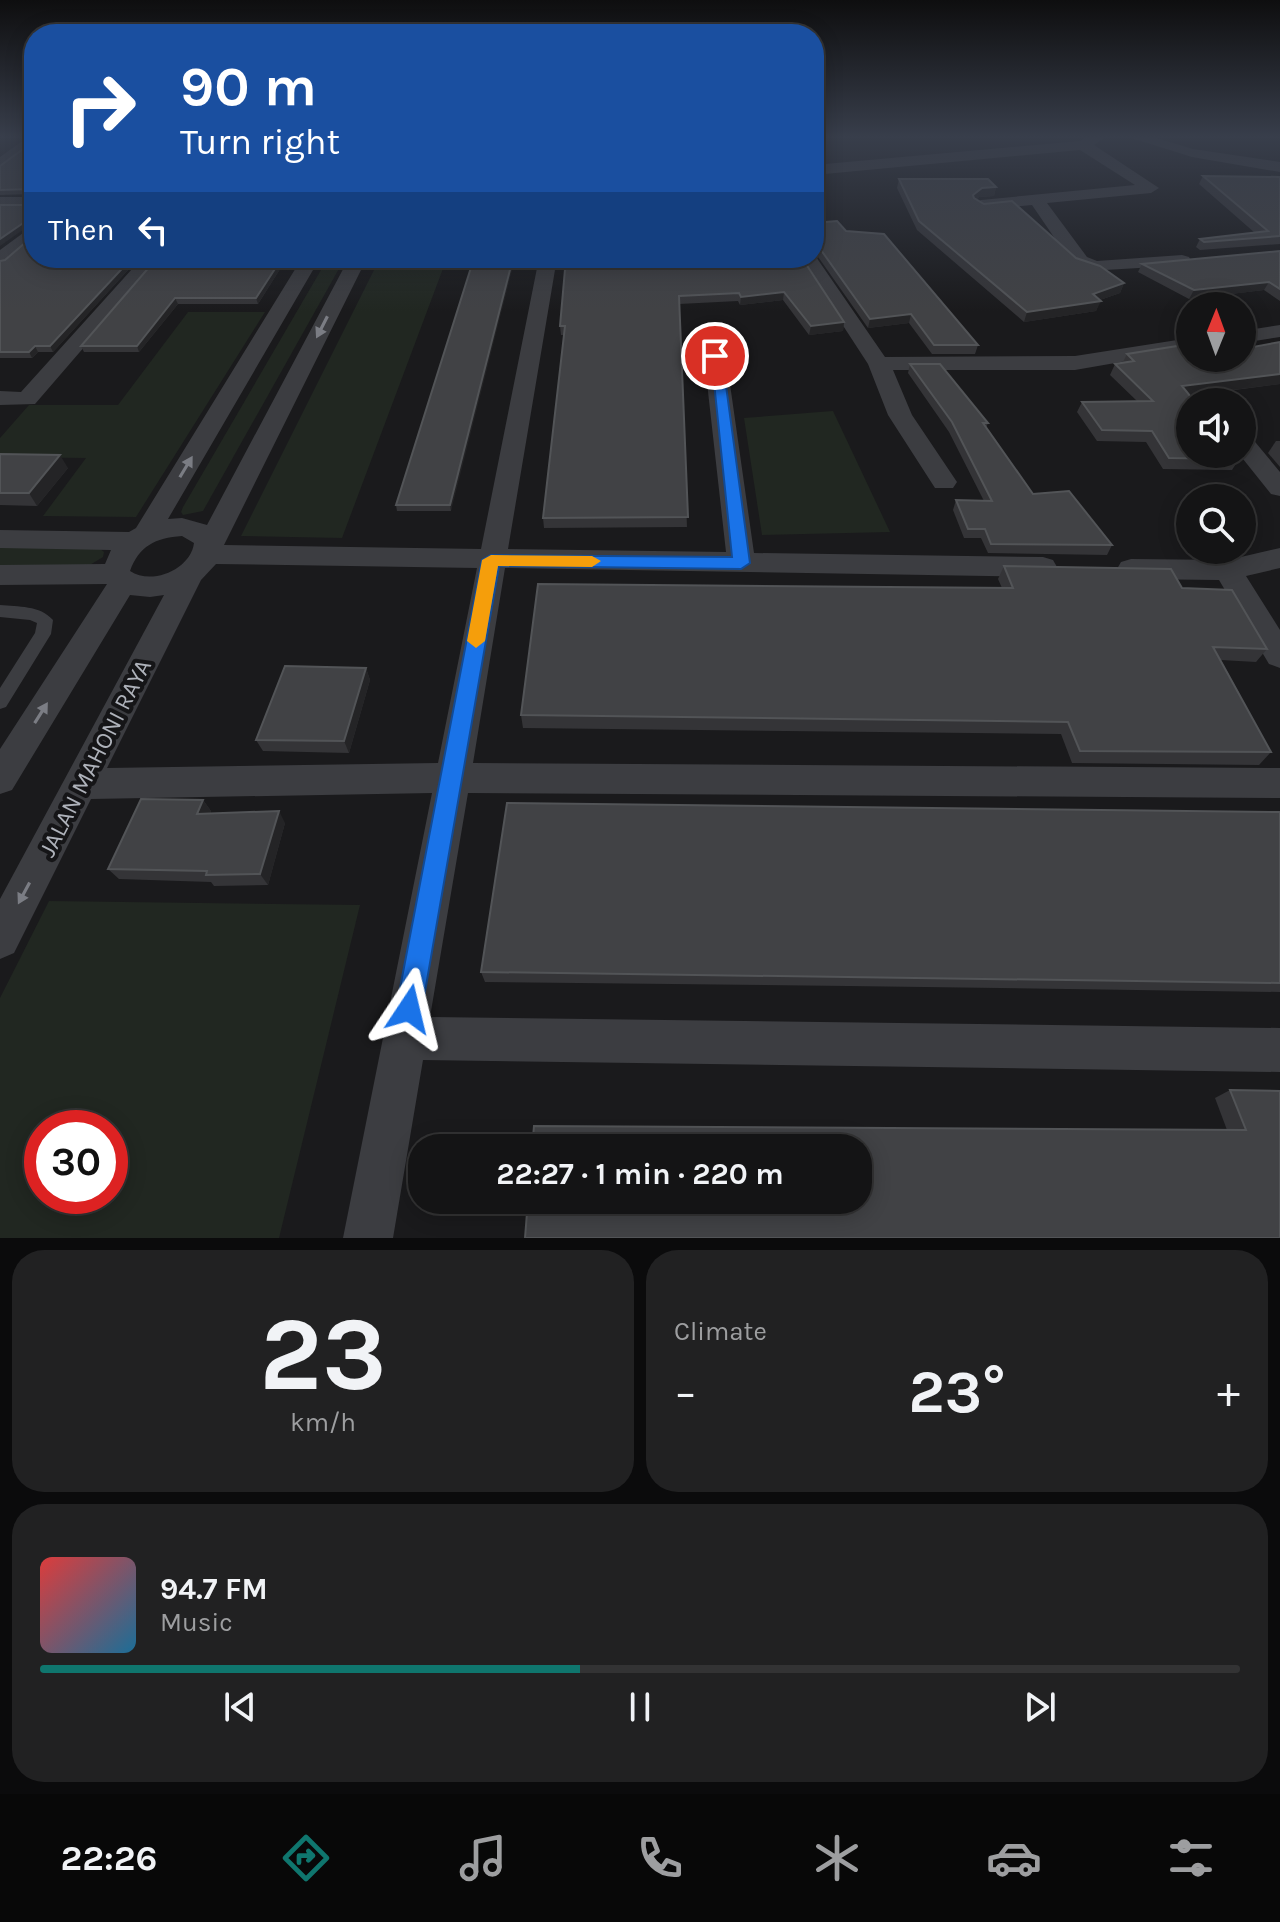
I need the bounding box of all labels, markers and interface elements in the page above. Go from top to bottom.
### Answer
text: 90 m [180,54,317,119]
icon: right [48,56,152,160]
text: Turn right [180,121,340,163]
icon: left [131,208,175,252]
text: Then [48,212,115,248]
north arrow [1176,292,1256,372]
map controls [1176,292,1256,564]
one-way arrow [316,316,329,339]
pin [681,322,749,390]
icon: arrive [693,334,737,378]
button: sound [1176,388,1256,468]
one-way arrow [179,456,193,478]
button: search [1176,484,1256,564]
street label: JALAN MAHONI RAYA [33,654,157,862]
one-way arrow [34,702,48,724]
one-way arrow [18,882,31,905]
position arrow [367,967,451,1051]
speed limit sign: 30 [24,1110,128,1214]
text: 22:27 · 1 min · 220 m [496,1156,784,1192]
text: 23 [259,1294,387,1415]
text: Climate [674,1316,767,1347]
text: 23° [909,1357,1005,1427]
text: − [674,1367,697,1418]
text: + [1217,1367,1240,1418]
text: km/h [290,1407,356,1438]
text: 94.7 FM [160,1571,268,1607]
text: Music [160,1607,233,1638]
icon: previous [218,1685,262,1729]
icon: pause [618,1685,662,1729]
icon: next [1018,1685,1062,1729]
icon: directions [278,1830,334,1886]
icon: music [455,1830,511,1886]
icon: phone [632,1830,688,1886]
icon: climate [809,1830,865,1886]
icon: car [986,1830,1042,1886]
icon: filters [1163,1830,1219,1886]
text: 22:26 [61,1837,157,1879]

